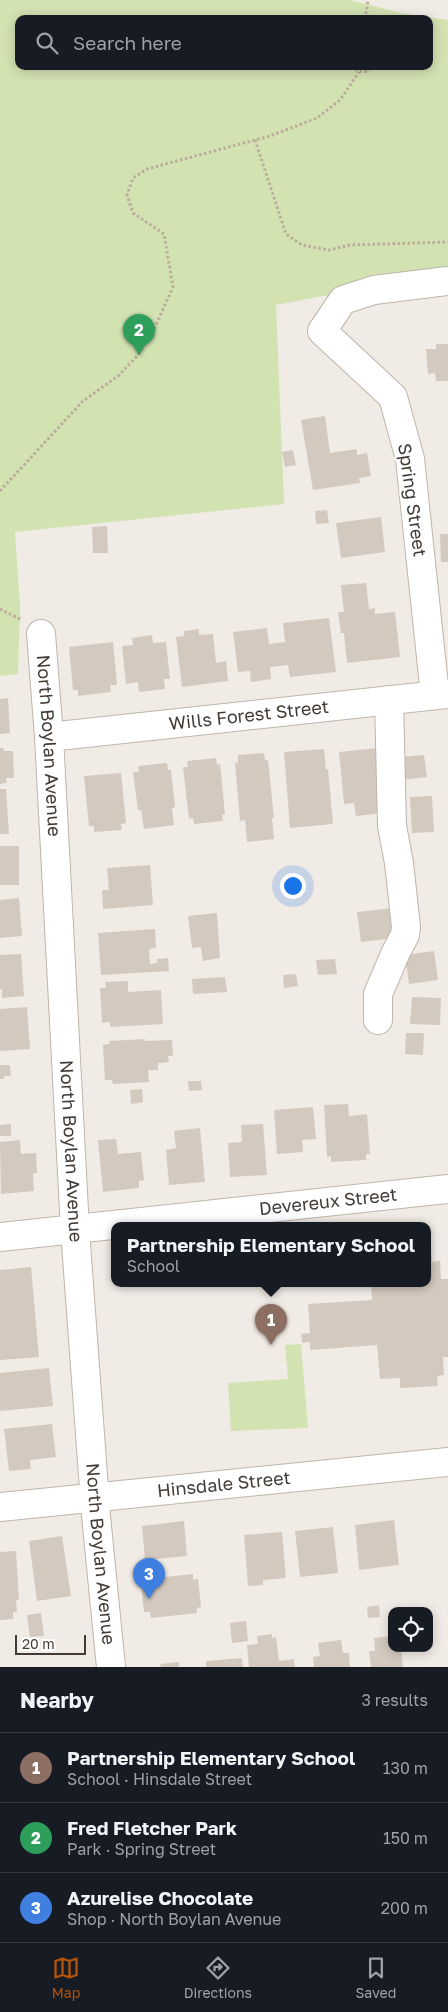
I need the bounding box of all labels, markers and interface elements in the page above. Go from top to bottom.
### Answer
search box [15,15,433,70]
icon: search [33,29,61,57]
text: Search here [73,31,182,54]
pin: 2 [123,314,155,355]
street label: Spring Street [394,442,432,558]
street label: North Boylan Avenue [33,654,66,837]
street label: Wills Forest Street [168,695,330,734]
your location [280,873,306,899]
street label: North Boylan Avenue [56,1059,88,1243]
street label: Devereux Street [258,1183,398,1219]
popup [111,1222,431,1287]
text: Partnership Elementary School [127,1233,415,1256]
text: School [127,1256,180,1276]
pin: 1 [255,1304,287,1345]
street label: North Boylan Avenue [82,1462,121,1646]
street label: Hinsdale Street [156,1466,292,1501]
pin: 3 [133,1558,165,1599]
map controls [388,1607,433,1652]
button: locate [388,1607,433,1652]
scale bar [15,1632,86,1655]
text: 20 m [22,1635,55,1652]
text: Nearby [20,1687,94,1713]
text: 3 results [361,1690,428,1710]
text: Partnership Elementary School [67,1746,355,1769]
text: 1 [32,1758,40,1778]
text: 130 m [383,1758,428,1778]
text: School · Hinsdale Street [67,1769,252,1789]
text: Fred Fletcher Park [67,1816,237,1839]
text: 2 [31,1828,41,1848]
text: 150 m [383,1828,428,1848]
text: Park · Spring Street [67,1839,216,1859]
text: Azurelise Chocolate [67,1886,253,1909]
text: 3 [31,1898,41,1918]
text: 200 m [381,1898,428,1918]
text: Shop · North Boylan Avenue [67,1909,281,1929]
tab: Map [52,1954,80,2001]
tab: Directions [184,1954,252,2001]
tab: Saved [355,1954,396,2001]

